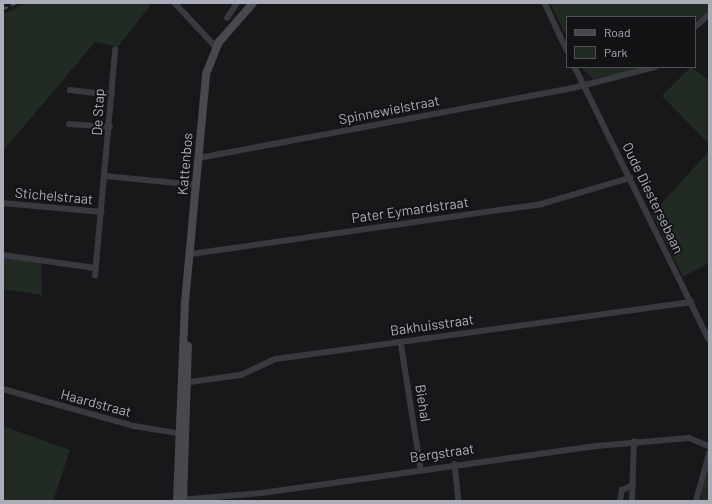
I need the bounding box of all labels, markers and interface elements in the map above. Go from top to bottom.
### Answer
legend [566,16,696,68]
text: Road [604,25,631,39]
text: Park [604,45,628,59]
street label: De Stap [88,88,108,136]
street label: Spinnewielstraat [337,92,441,128]
street label: Kattenbos [174,132,196,196]
street label: Oude Diestersebaan [619,140,687,256]
street label: Stichelstraat [14,184,94,208]
street label: Pater Eymardstraat [350,193,470,227]
street label: Bakhuisstraat [389,311,475,339]
street label: Biehal [412,383,434,423]
street label: Haardstraat [59,386,133,420]
street label: Bergstraat [409,440,475,466]

